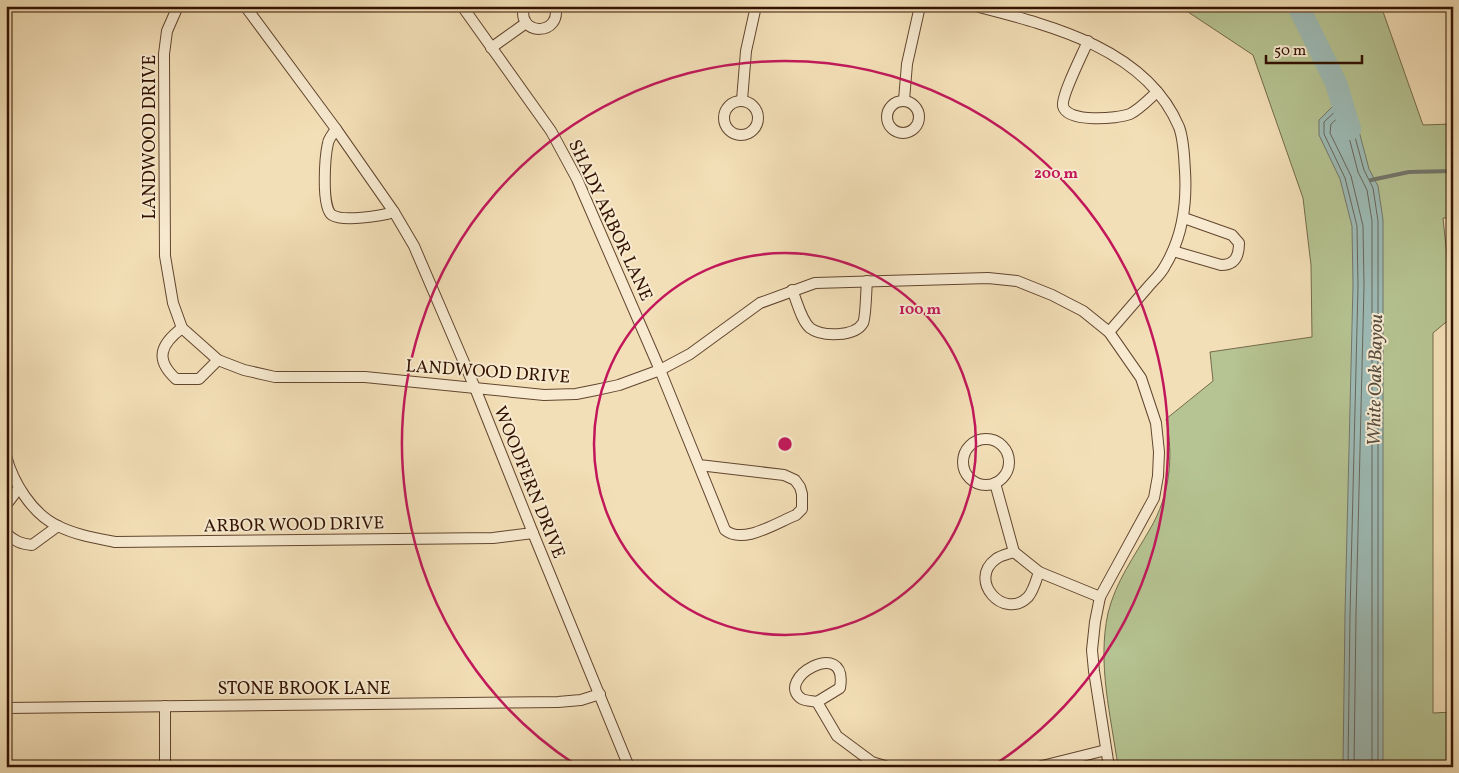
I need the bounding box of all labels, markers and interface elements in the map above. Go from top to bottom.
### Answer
scale bar [1266,32,1363,64]
text: 50 m [1274,41,1306,62]
street label: LANDWOOD DRIVE [138,54,163,219]
street label: SHADY ARBOR LANE [561,136,658,306]
text: 200 m [1034,164,1078,185]
text: 100 m [899,300,942,321]
water label: White Oak Bayou [1362,313,1390,446]
street label: LANDWOOD DRIVE [405,354,571,391]
street label: WOODFERN DRIVE [487,403,571,563]
centre of rings [776,435,794,453]
street label: ARBOR WOOD DRIVE [204,511,385,540]
street label: STONE BROOK LANE [217,677,391,702]

